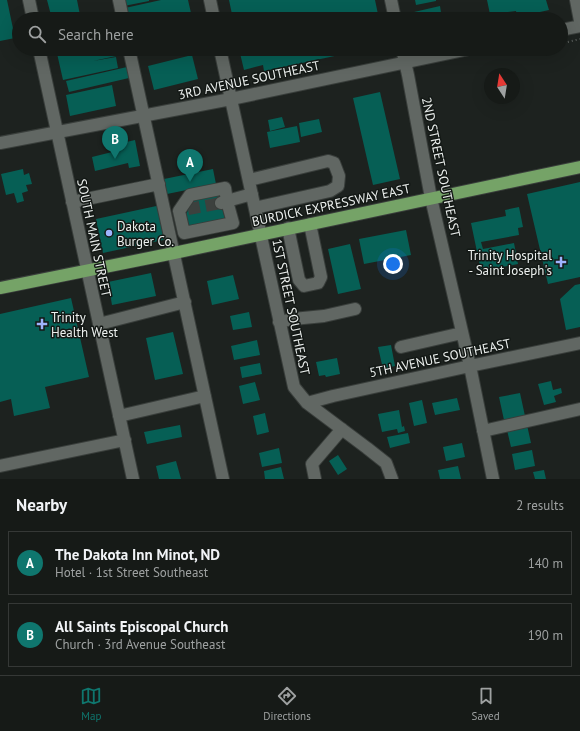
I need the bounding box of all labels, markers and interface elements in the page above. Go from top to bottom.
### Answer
search box [12,12,568,56]
icon: search [26,23,48,45]
text: Search here [58,25,134,44]
street label: 3RD AVENUE SOUTHEAST [177,57,321,103]
north arrow [484,68,520,104]
street label: 2ND STREET SOUTHEAST [418,95,464,239]
pin: B [102,126,128,159]
pin: A [177,149,203,182]
street label: SOUTH MAIN STREET [73,177,115,299]
street label: BURDICK EXPRESSWAY EAST [250,180,412,230]
place label: Dakota Burger Co. [117,218,174,250]
marker: Dakota Burger Co. [104,228,114,238]
street label: 1ST STREET SOUTHEAST [268,237,314,377]
place label: Trinity Hospital - Saint Joseph's [468,247,552,279]
your location [383,254,403,274]
marker: Trinity Hospital - Saint Joseph's [555,256,567,268]
place label: Trinity Health West [51,309,119,341]
marker: Trinity Health West [36,318,48,330]
street label: 5TH AVENUE SOUTHEAST [368,335,512,381]
text: Nearby [16,494,67,516]
text: 2 results [516,497,564,514]
text: The Dakota Inn Minot, ND [55,545,220,564]
text: A [26,555,34,572]
text: 140 m [528,555,563,572]
text: Hotel · 1st Street Southeast [55,564,208,581]
text: All Saints Episcopal Church [55,617,228,636]
text: B [26,627,34,644]
text: 190 m [528,627,563,644]
text: Church · 3rd Avenue Southeast [55,636,225,653]
tab: Map [80,685,102,723]
tab: Directions [263,685,311,723]
tab: Saved [472,685,500,723]

